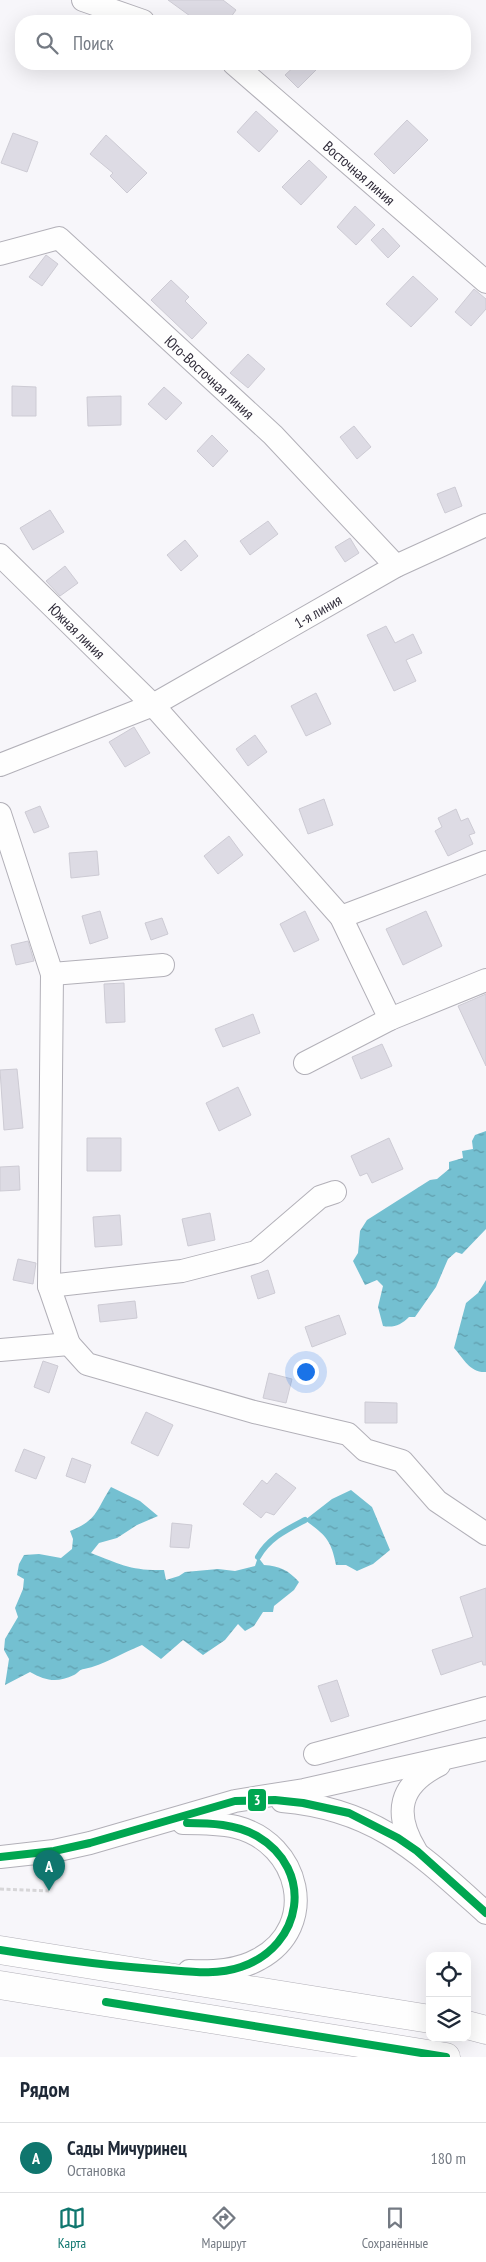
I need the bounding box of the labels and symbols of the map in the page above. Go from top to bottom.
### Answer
street label: Восточная линия [320,136,400,209]
street label: Юго-Восточная линия [161,331,259,423]
street label: 1-я линия [290,590,345,632]
street label: Южная линия [45,599,110,663]
your location [293,1359,319,1385]
line badge: 3 [247,1788,267,1812]
text: 3 [254,1791,260,1809]
pin: A [33,1850,65,1891]

